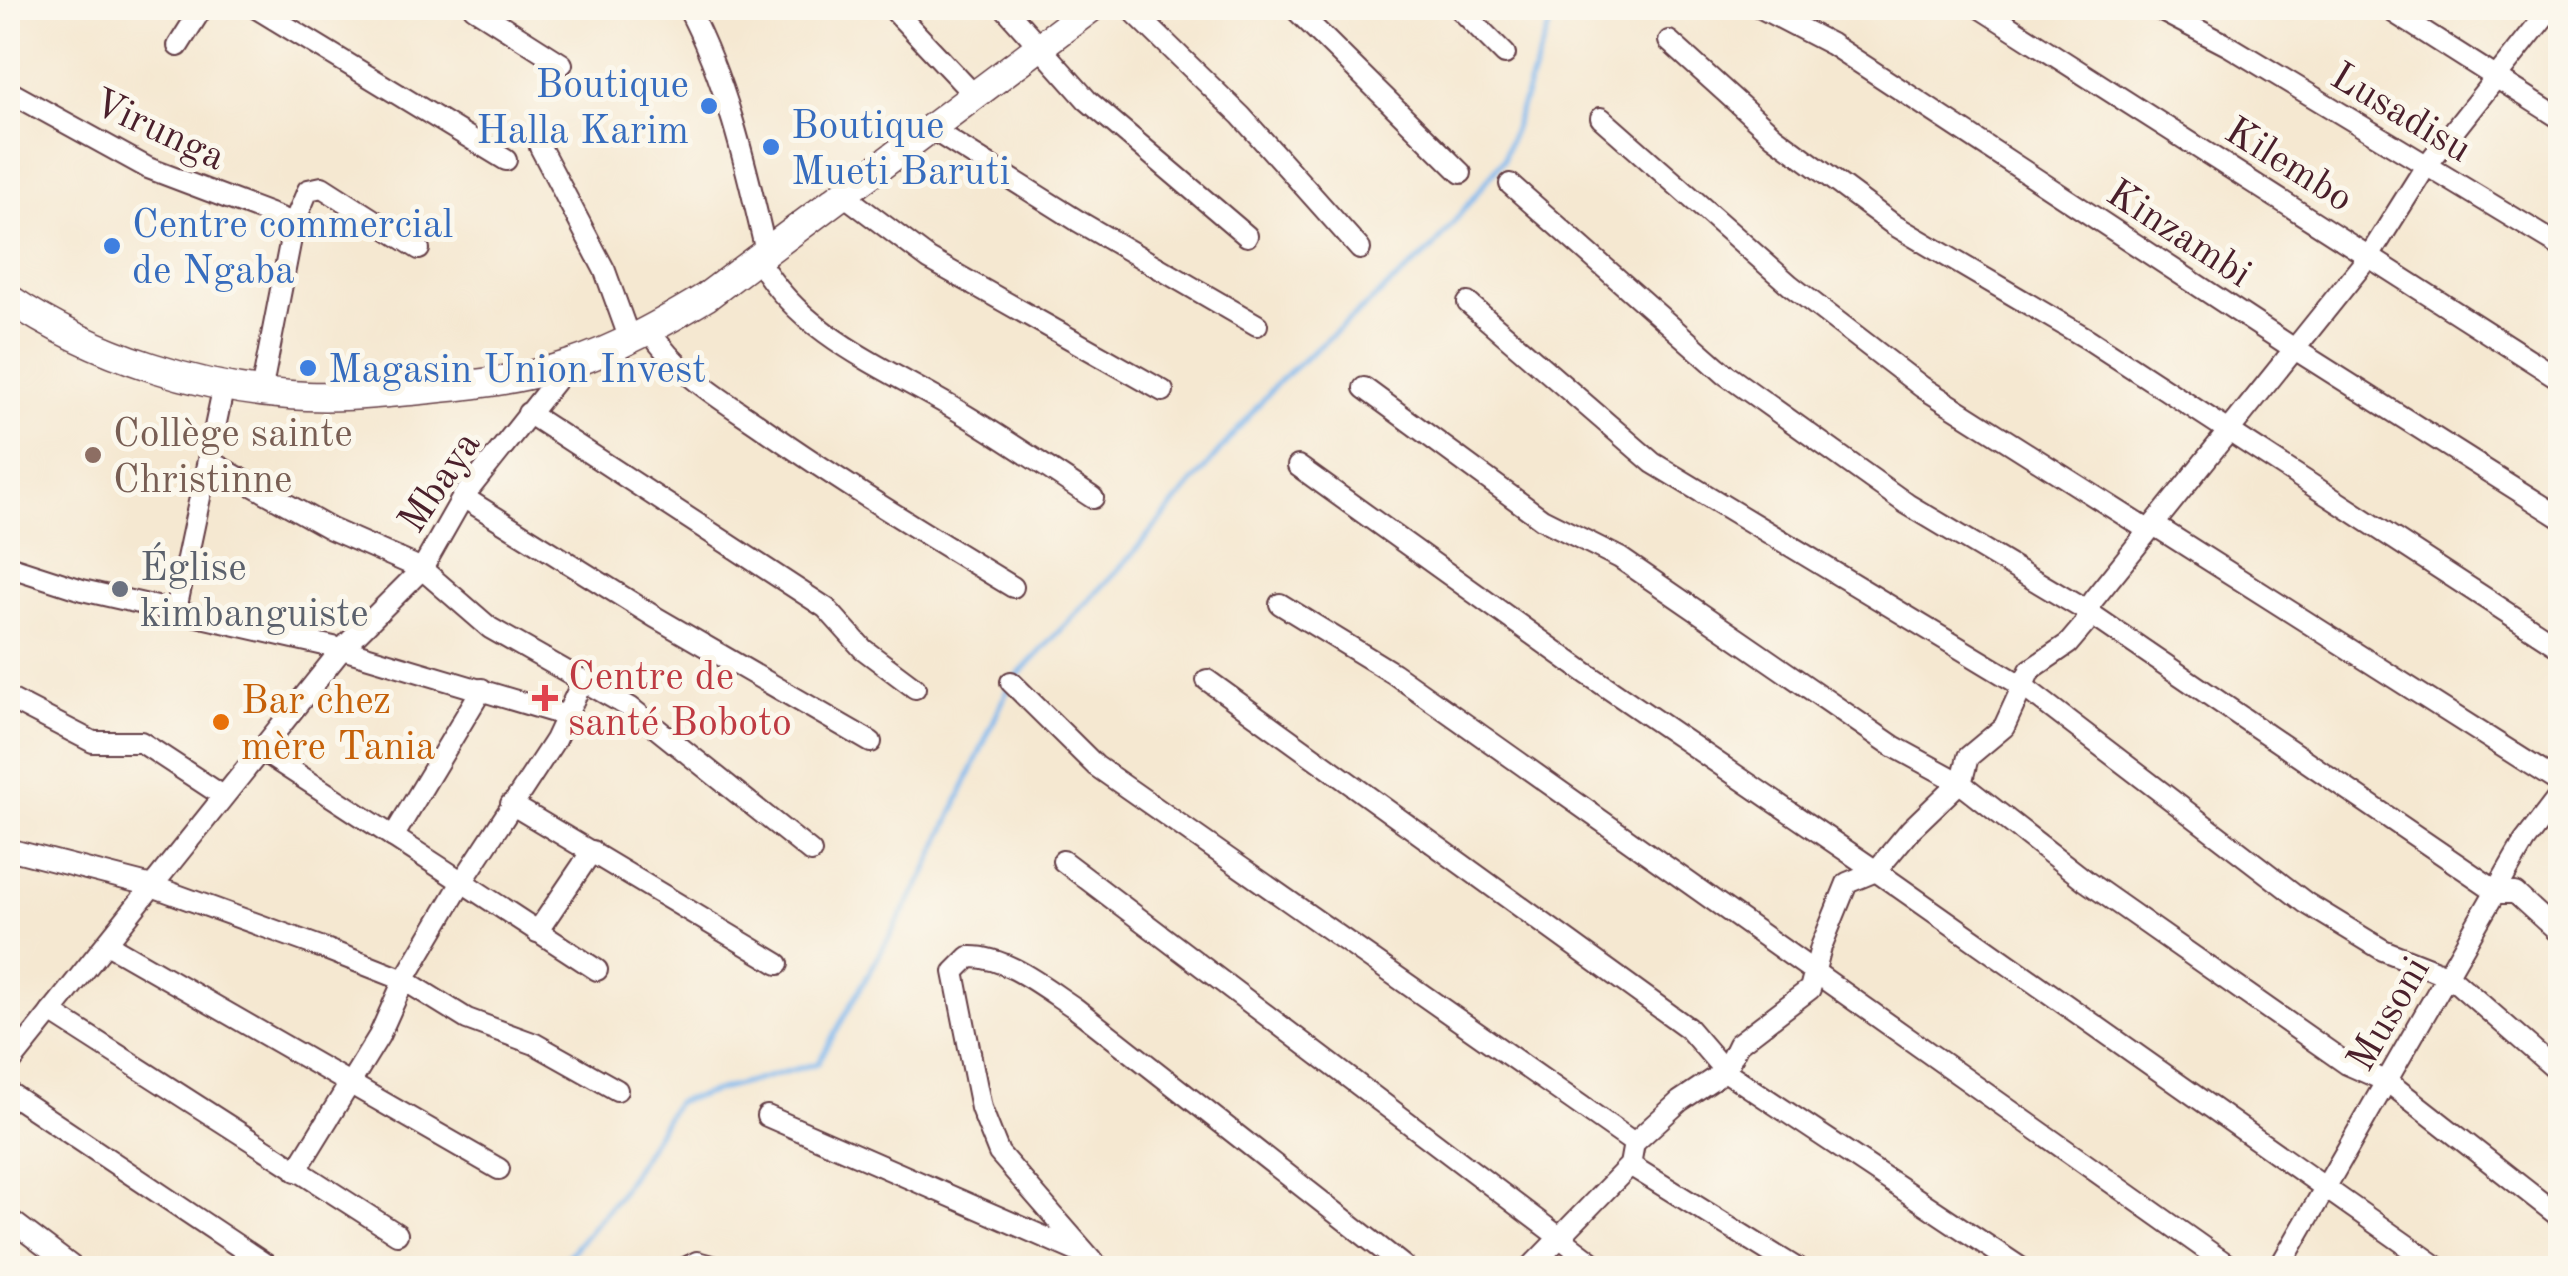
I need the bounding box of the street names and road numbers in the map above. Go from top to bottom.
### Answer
street label: Lusadisu [2323,57,2477,172]
street label: Virunga [86,84,231,180]
street label: Kilembo [2217,112,2359,221]
street label: Kinzambi [2099,174,2257,297]
street label: Mbaya [393,425,490,541]
street label: Musoni [2342,951,2439,1079]

